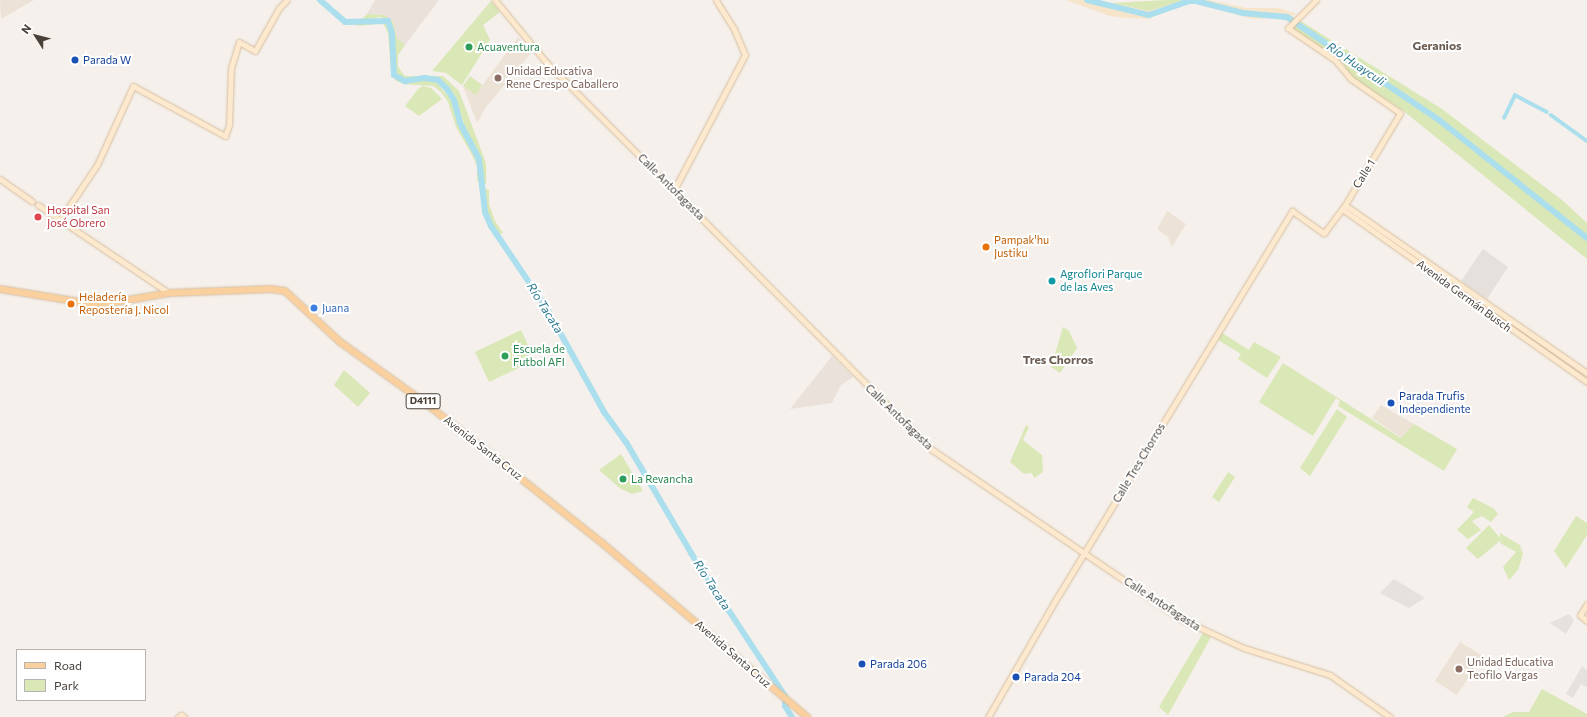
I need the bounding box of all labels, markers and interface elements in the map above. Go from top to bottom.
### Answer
north arrow [16,16,56,56]
text: N [18,21,34,36]
water label: Río Huayculi [1324,39,1388,89]
district label: Geranios [1412,39,1462,53]
place label: Acuaventura [477,40,540,54]
marker: Acuaventura [464,42,474,52]
place label: Parada W [83,53,131,67]
marker: Parada W [70,55,80,65]
place label: Unidad Educativa Rene Crespo Caballero [506,65,618,91]
marker: Unidad Educativa Rene Crespo Caballero [493,73,503,83]
street label: Calle Antofagasta [635,151,707,223]
street label: Calle 1 [1350,157,1378,191]
place label: Hospital San José Obrero [47,204,110,230]
marker: Hospital San José Obrero [32,211,44,223]
place label: Pampak'hu Justiku [994,234,1049,260]
marker: Pampak'hu Justiku [981,242,991,252]
street label: Avenida Germán Busch [1414,257,1514,335]
place label: Agroflori Parque de las Aves [1060,268,1142,294]
marker: Agroflori Parque de las Aves [1047,276,1057,286]
water label: Río Tacata [524,280,566,336]
place label: Heladería Repostería J. Nicol [79,291,169,317]
marker: Heladería Repostería J. Nicol [66,299,76,309]
place label: Juana [322,301,349,315]
marker: Juana [309,303,319,313]
place label: Escuela de Futbol AFI [513,343,565,369]
marker: Escuela de Futbol AFI [500,351,510,361]
district label: Tres Chorros [1023,353,1093,367]
street label: Calle Antofagasta [863,382,935,452]
place label: Parada Trufis Independiente [1399,390,1471,416]
road number: D4111 [405,393,441,409]
marker: Parada Trufis Independiente [1386,398,1396,408]
street label: Avenida Santa Cruz [441,413,525,483]
street label: Calle Tres Chorros [1110,421,1168,505]
place label: La Revancha [631,472,693,486]
marker: La Revancha [618,474,628,484]
water label: Río Tacata [690,557,734,613]
street label: Calle Antofagasta [1121,574,1203,634]
street label: Avenida Santa Cruz [692,617,774,691]
legend [16,649,146,701]
place label: Unidad Educativa Teofilo Vargas [1467,656,1554,682]
place label: Parada 206 [870,657,927,671]
text: Road [54,658,82,672]
marker: Parada 206 [857,659,867,669]
marker: Unidad Educativa Teofilo Vargas [1454,664,1464,674]
place label: Parada 204 [1024,670,1081,684]
marker: Parada 204 [1011,672,1021,682]
text: Park [54,678,79,692]

